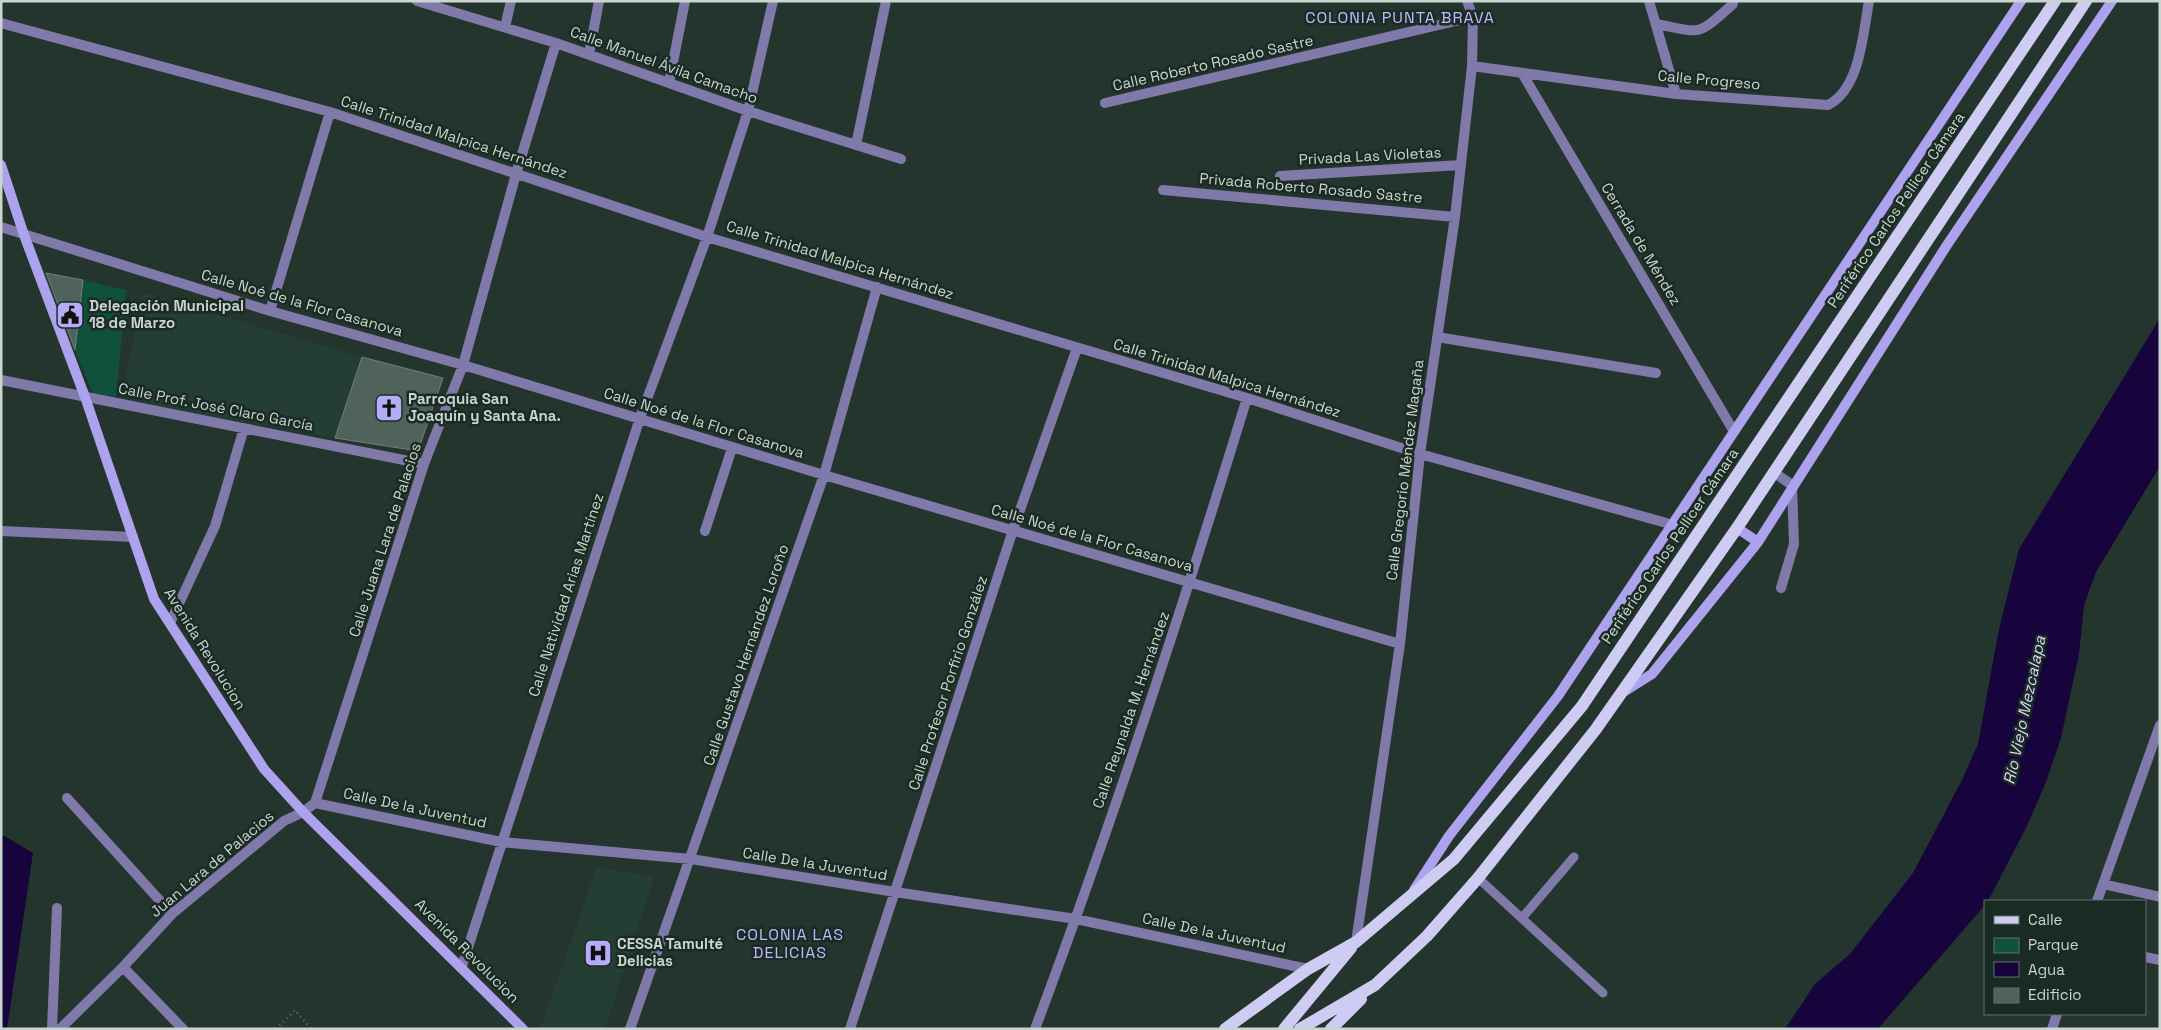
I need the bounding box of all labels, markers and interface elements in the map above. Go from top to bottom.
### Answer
district label: COLONIA PUNTA BRAVA [1305,7,1495,28]
street label: Calle Manuel Ávila Camacho [568,22,761,107]
street label: Calle Roberto Rosado Sastre [1111,30,1315,95]
street label: Calle Progreso [1657,66,1761,93]
street label: Calle Trinidad Malpica Hernández [339,91,570,182]
street label: Periférico Carlos Pellicer Cámara [1823,108,1969,311]
street label: Privada Las Violetas [1298,142,1442,169]
street label: Privada Roberto Rosado Sastre [1199,168,1423,207]
street label: Cerrada de Méndez [1597,179,1686,308]
street label: Calle Trinidad Malpica Hernández [724,216,956,303]
street label: Calle Noé de la Flor Casanova [199,265,405,341]
place label: Delegación Municipal 18 de Marzo [89,296,244,332]
public building icon: Delegación Municipal 18 de Marzo [55,300,85,330]
street label: Calle Trinidad Malpica Hernández [1111,334,1343,421]
street label: Calle Gregorio Méndez Magaña [1382,358,1428,581]
street label: Calle Prof. José Claro García [117,378,316,435]
street label: Calle Noé de la Flor Casanova [602,383,807,462]
place label: Parroquia San Joaquín y Santa Ana. [408,389,561,425]
church icon: Parroquia San Joaquín y Santa Ana. [374,393,404,423]
street label: Calle Juana Lara de Palacios [344,440,425,639]
street label: Periférico Carlos Pellicer Cámara [1597,444,1743,647]
street label: Calle Natividad Arias Martínez [524,491,607,699]
street label: Calle Noé de la Flor Casanova [989,500,1195,576]
street label: Calle Gustavo Hernández Loroño [699,542,792,768]
street label: Calle Profesor Porfirio González [904,573,991,793]
street label: Avenida Revolucion [160,584,251,713]
street label: Calle Reynalda M. Hernández [1088,609,1173,811]
water label: Río Viejo Mezcalapa [1998,633,2051,786]
street label: Calle De la Juventud [342,783,489,832]
street label: Juan Lara de Palacios [146,806,278,921]
street label: Calle De la Juventud [741,843,889,884]
street label: Avenida Revolucion [411,894,524,1007]
legend [1984,900,2146,1015]
street label: Calle De la Juventud [1141,908,1288,957]
text: Calle [2028,910,2063,929]
district label: COLONIA LAS DELICIAS [736,924,844,963]
place label: CESSA Tamulté Delicias [617,934,724,970]
text: Parque [2028,935,2079,954]
hospital icon: CESSA Tamulté Delicias [583,938,613,968]
text: Agua [2028,960,2065,979]
text: Edificio [2028,985,2082,1004]

